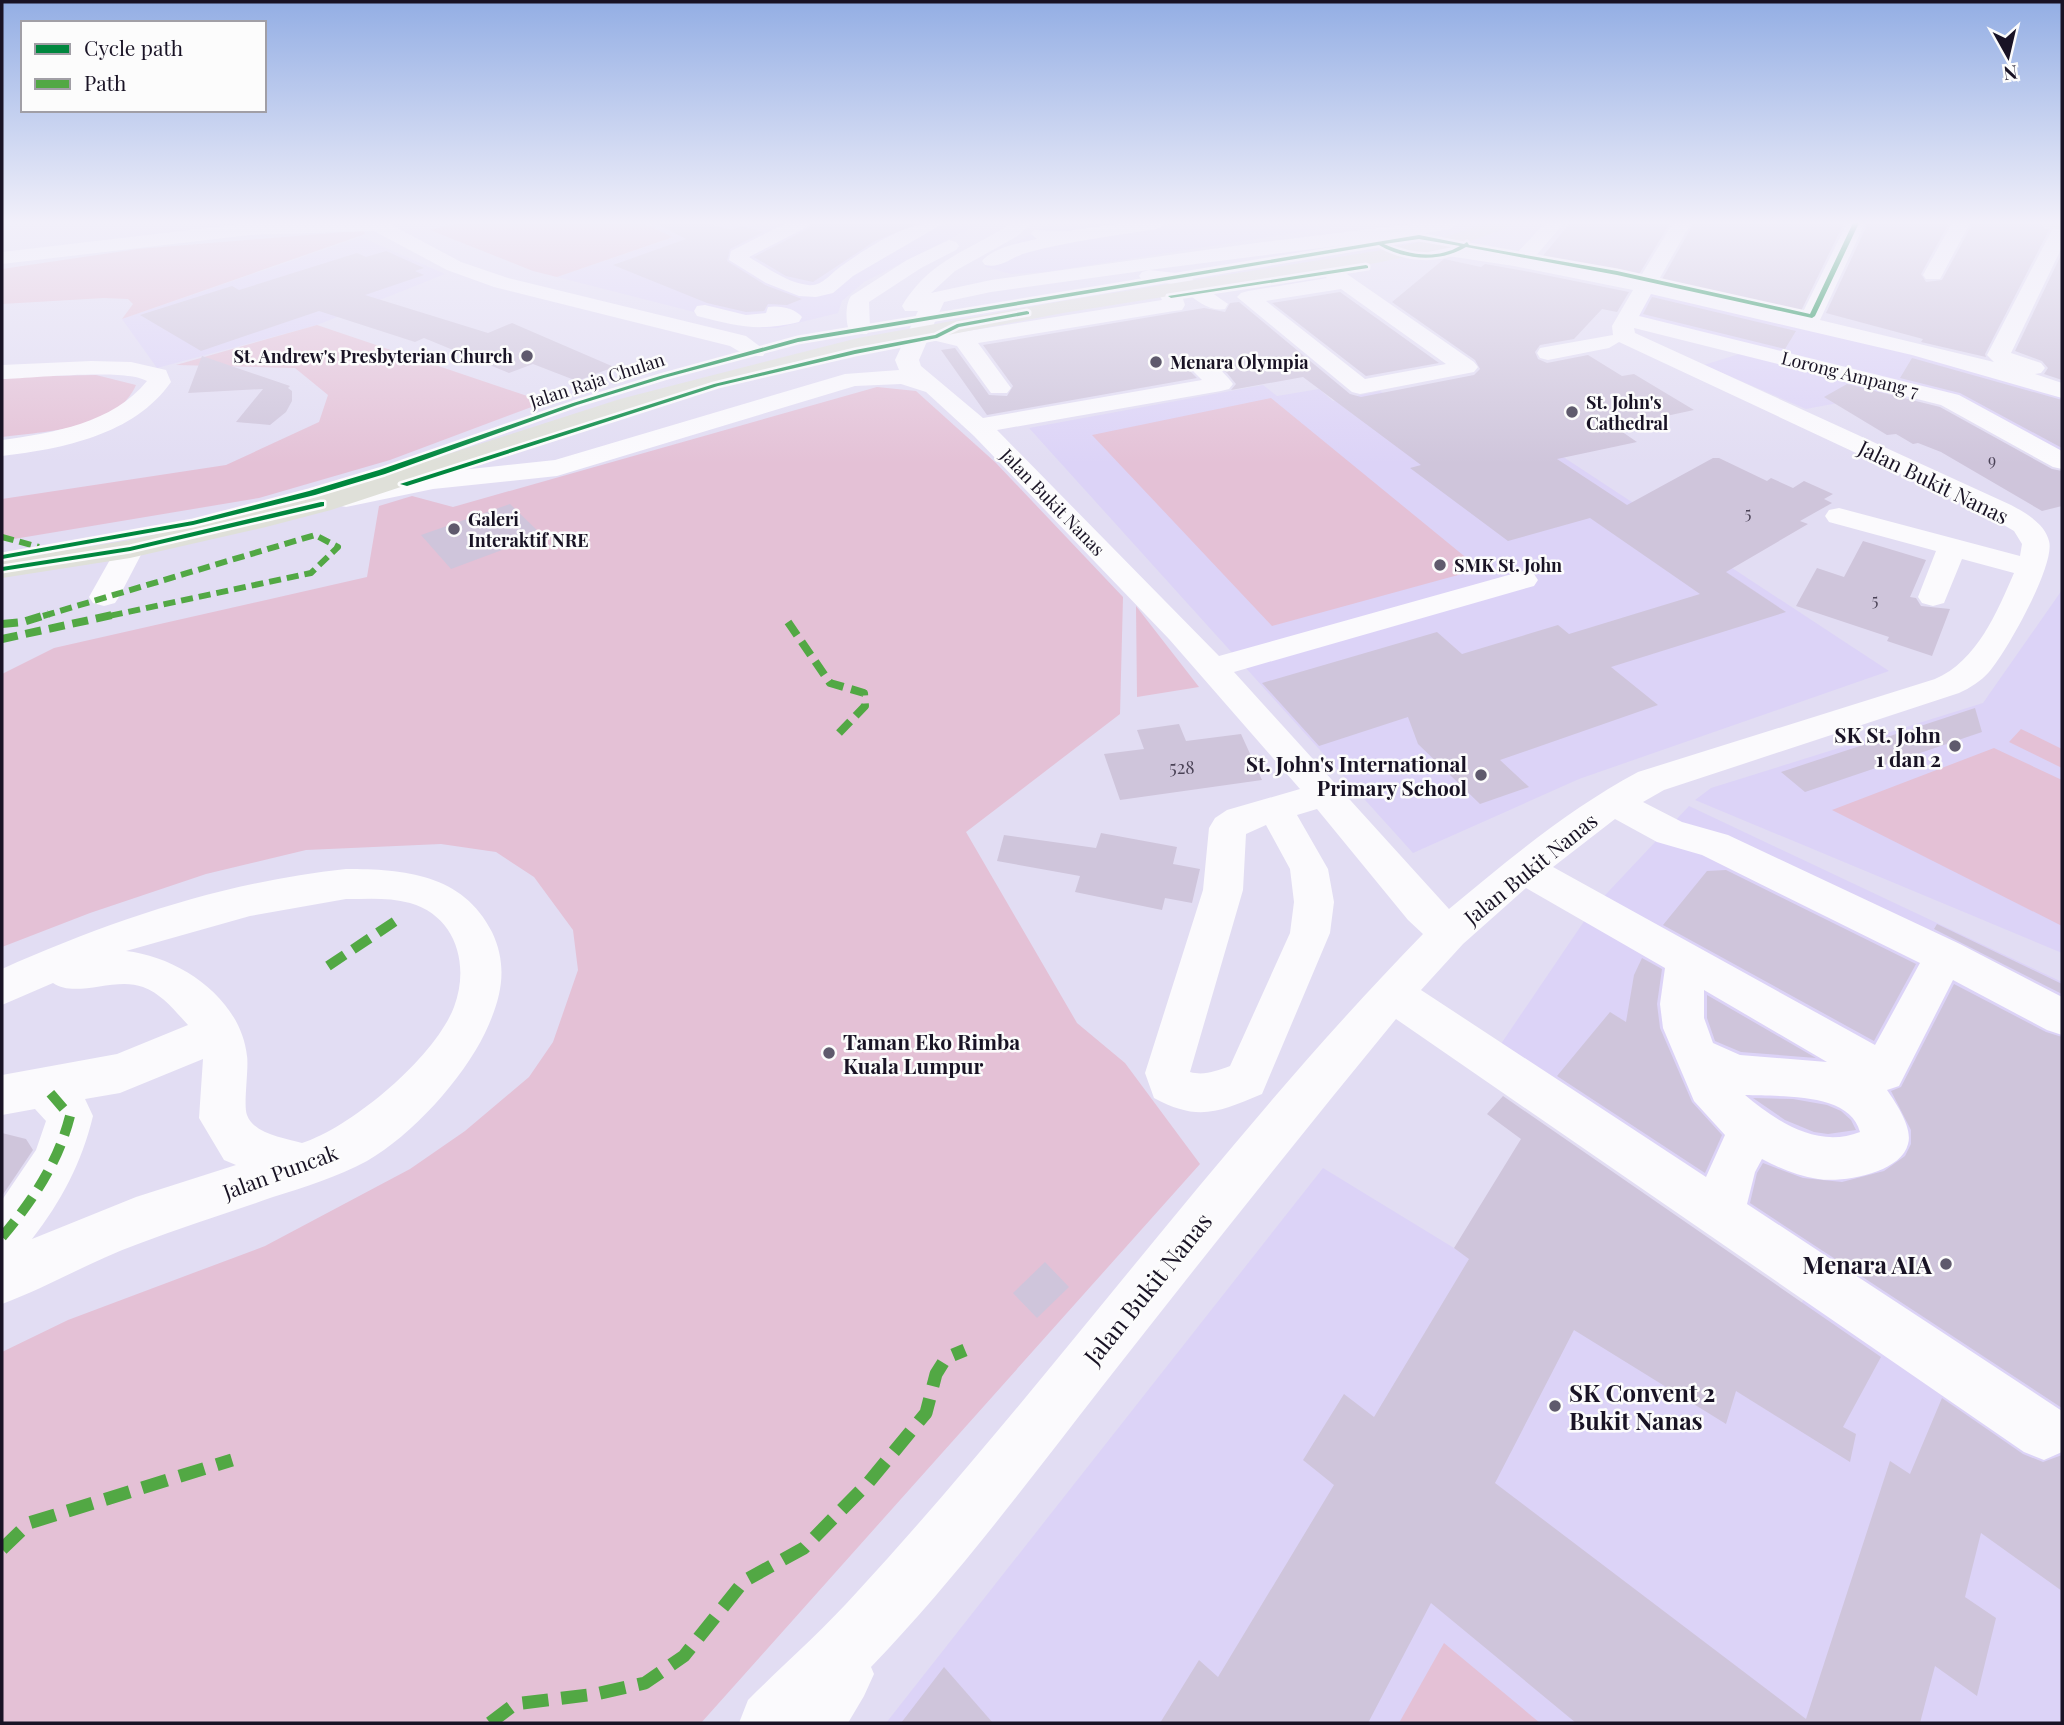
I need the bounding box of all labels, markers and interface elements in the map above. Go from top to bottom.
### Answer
legend [21,21,266,112]
north arrow [1973,21,2043,91]
text: Cycle path [84,33,184,61]
text: N [2002,60,2019,88]
text: Path [84,68,127,96]
place label: St. Andrew's Presbyterian Church [234,344,513,368]
street label: Lorong Ampang 7 [1779,345,1922,403]
street label: Jalan Raja Chulan [525,347,668,413]
marker: St. Andrew's Presbyterian Church [519,348,535,364]
place label: Menara Olympia [1170,350,1309,374]
marker: Menara Olympia [1148,354,1164,370]
place label: St. John's Cathedral [1586,390,1669,435]
marker: St. John's Cathedral [1564,404,1580,420]
street label: Jalan Bukit Nanas [1853,432,2014,529]
street label: Jalan Bukit Nanas [995,443,1110,561]
house number: 9 [1988,449,1996,470]
house number: 5 [1745,502,1751,523]
place label: Galeri Interaktif NRE [468,507,589,552]
marker: Galeri Interaktif NRE [446,521,462,537]
place label: SMK St. John [1454,553,1562,577]
marker: SMK St. John [1432,557,1448,573]
house number: 5 [1872,589,1878,610]
place label: SK St. John 1 dan 2 [1834,720,1941,772]
marker: SK St. John 1 dan 2 [1947,738,1963,754]
place label: St. John's International Primary School [1246,749,1467,801]
house number: 528 [1169,755,1195,779]
marker: St. John's International Primary School [1473,767,1489,783]
street label: Jalan Bukit Nanas [1457,806,1602,931]
place label: Taman Eko Rimba Kuala Lumpur [843,1027,1020,1079]
marker: Taman Eko Rimba Kuala Lumpur [821,1045,837,1061]
street label: Jalan Puncak [218,1137,342,1205]
street label: Jalan Bukit Nanas [1075,1205,1218,1371]
place label: Menara AIA [1802,1248,1933,1280]
marker: Menara AIA [1938,1256,1954,1272]
place label: SK Convent 2 Bukit Nanas [1569,1376,1715,1436]
marker: SK Convent 2 Bukit Nanas [1547,1398,1563,1414]

